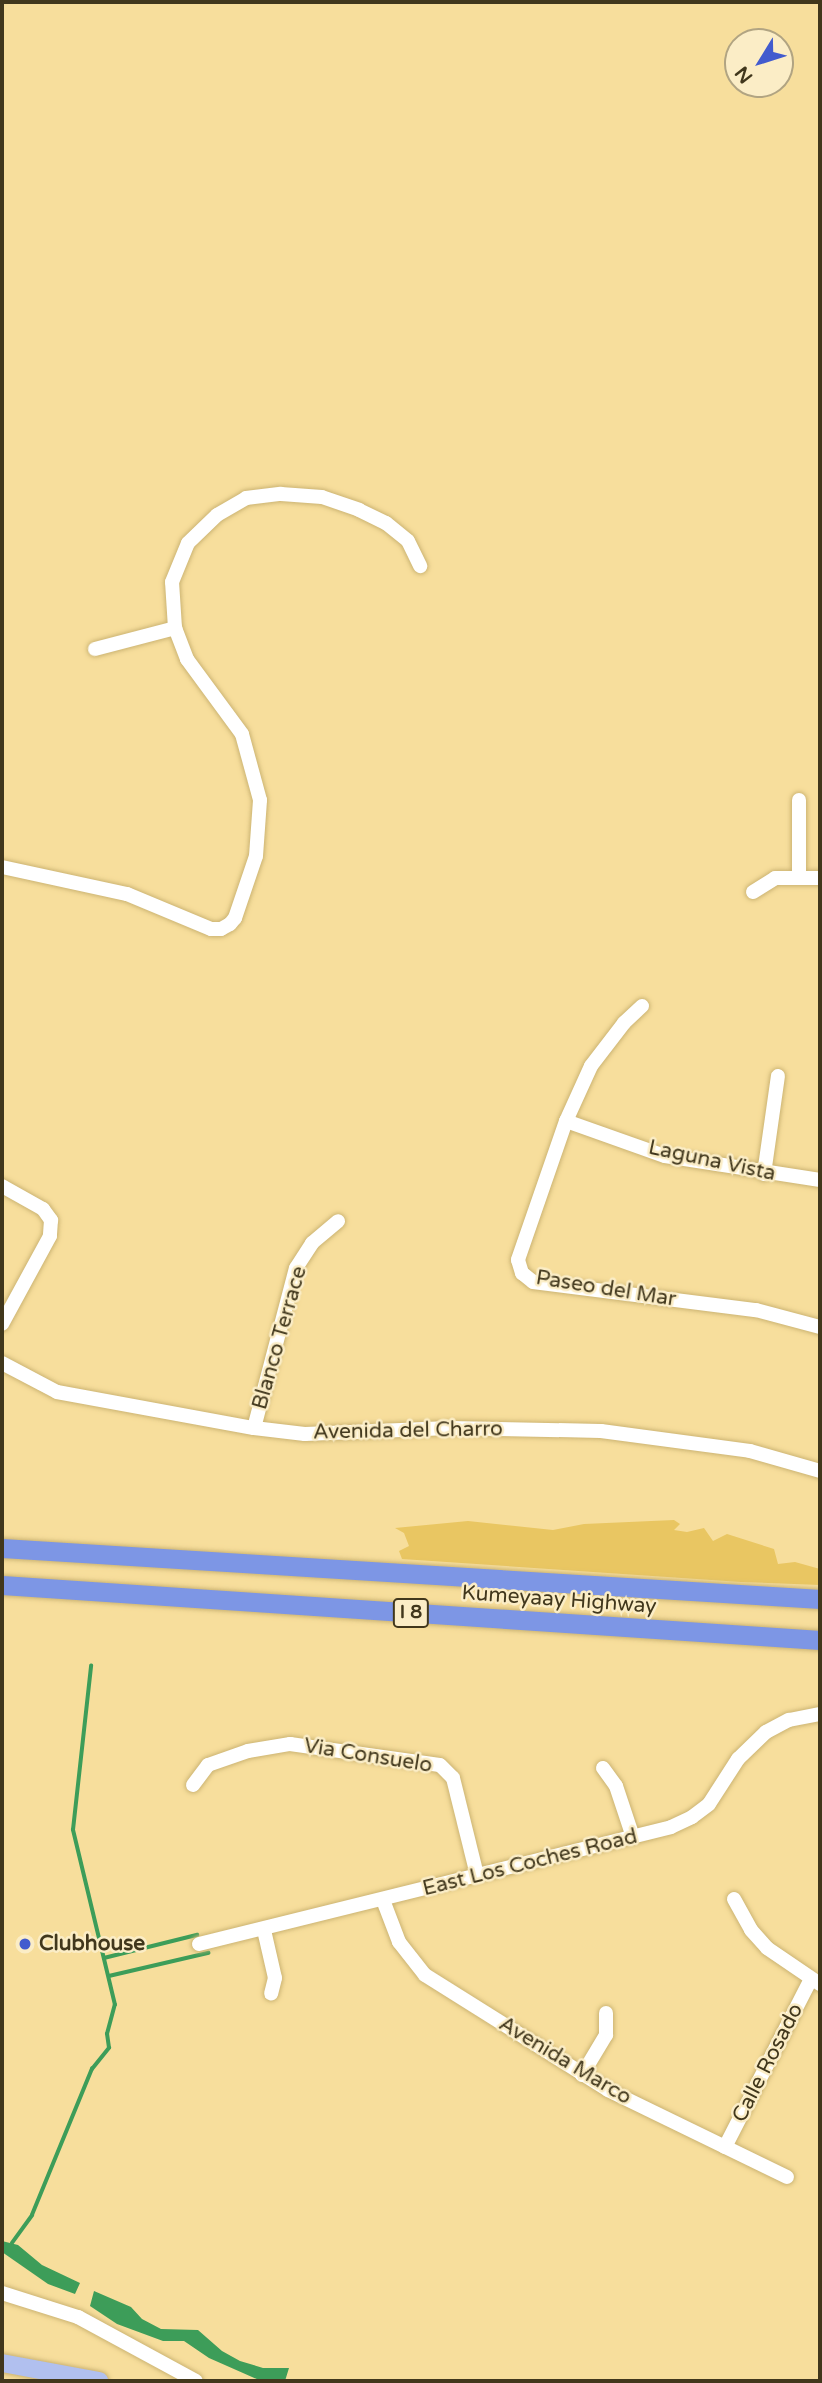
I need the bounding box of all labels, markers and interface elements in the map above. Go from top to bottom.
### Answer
north arrow [724,28,794,98]
text: N [731,62,757,87]
street label: Laguna Vista [646,1135,778,1187]
street label: Blanco Terrace [248,1264,312,1412]
street label: Paseo del Mar [534,1265,678,1313]
street label: Avenida del Charro [313,1417,503,1445]
street label: Kumeyaay Highway [461,1581,657,1619]
road number: I 8 [392,1597,430,1628]
street label: Via Consuelo [302,1733,434,1779]
street label: East Los Coches Road [420,1824,640,1902]
place label: Clubhouse [39,1931,145,1957]
marker: Clubhouse [17,1936,33,1952]
street label: Calle Rosado [727,1999,809,2127]
street label: Avenida Marco [494,2012,636,2110]

